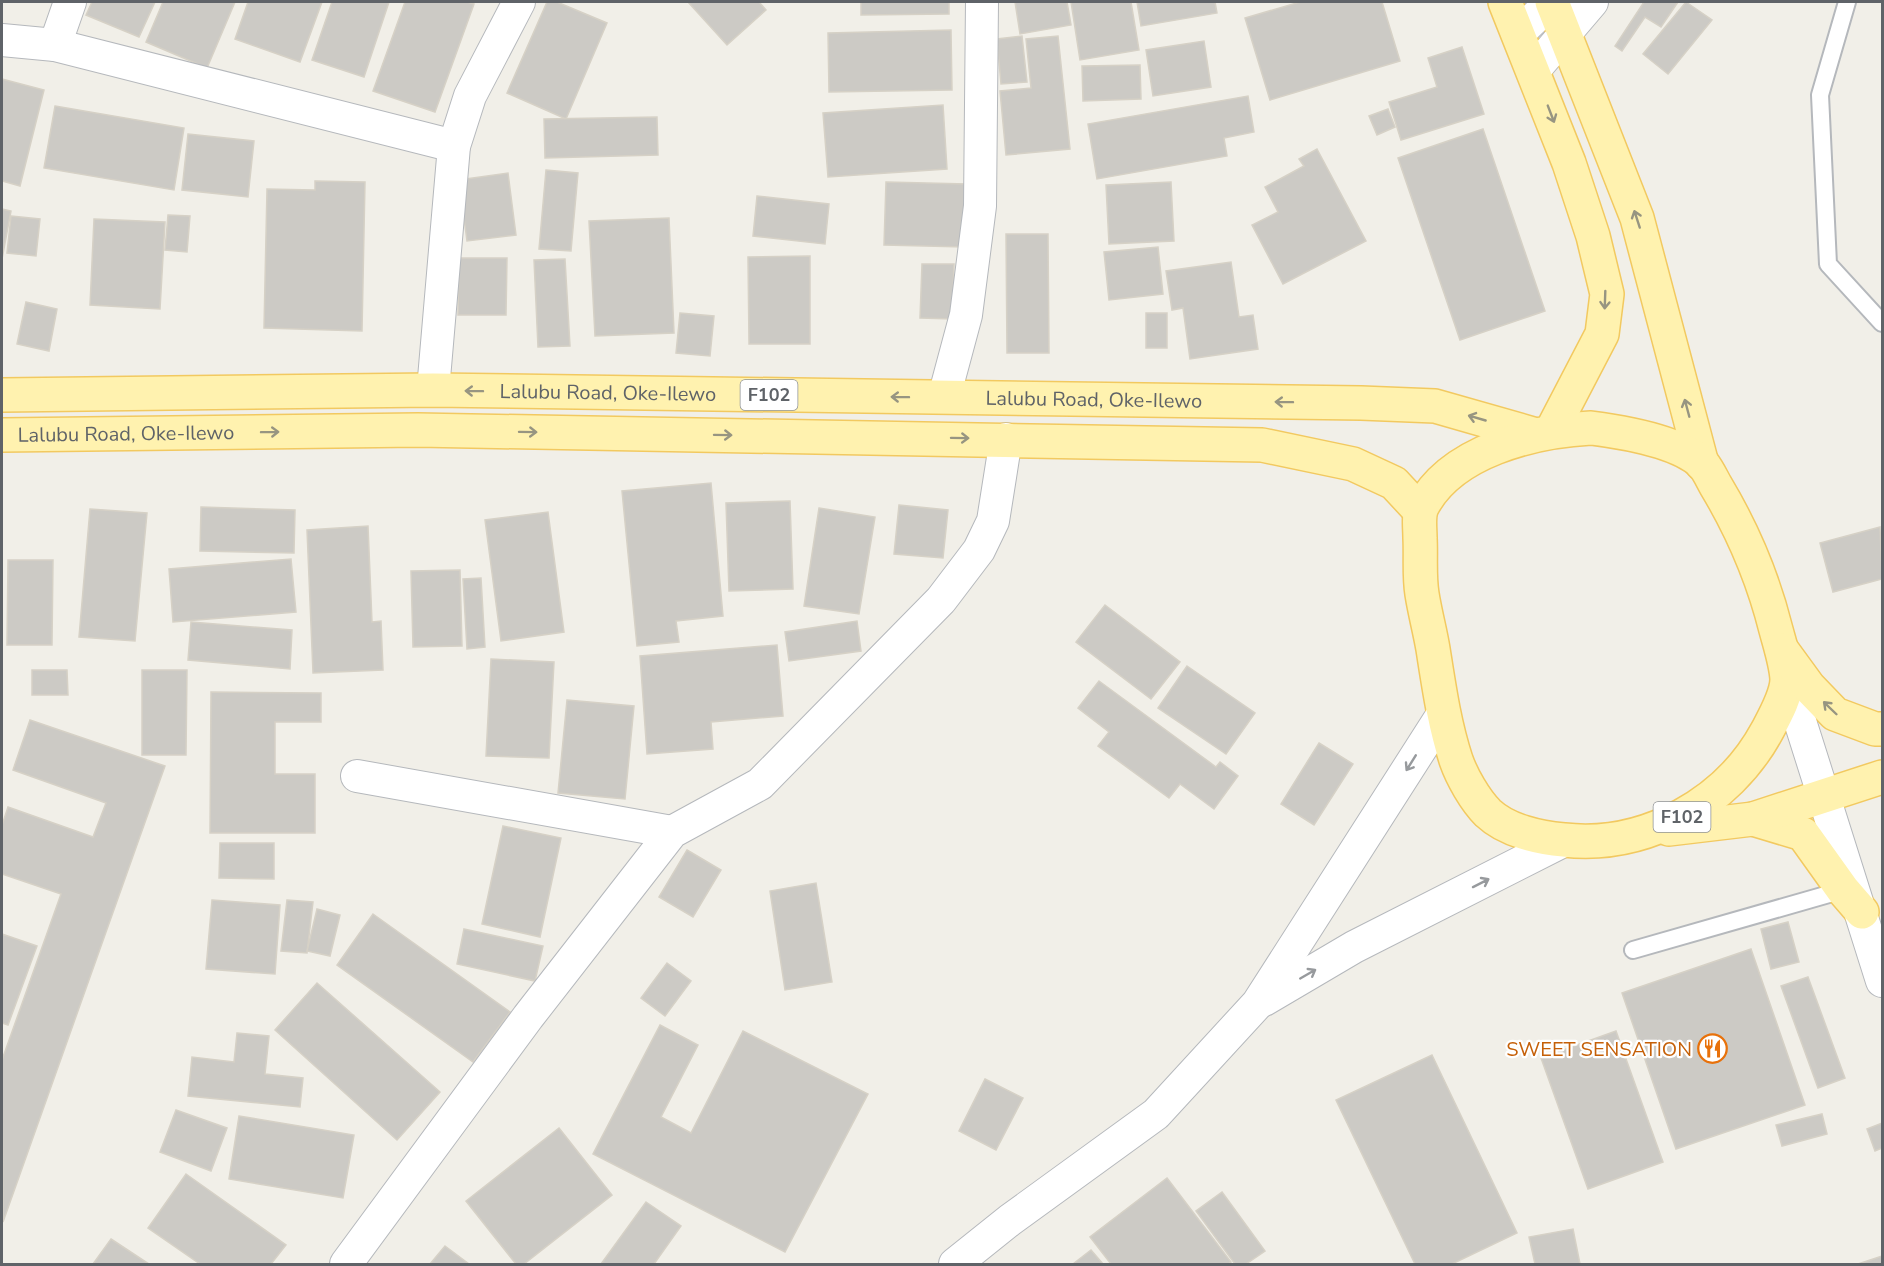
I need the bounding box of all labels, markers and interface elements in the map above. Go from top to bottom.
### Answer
one-way arrow [1546,104,1557,123]
one-way arrow [1630,210,1641,229]
one-way arrow [1600,290,1611,310]
street label: Lalubu Road, Oke-Ilewo [499,378,716,408]
road number: F102 [740,380,798,410]
one-way arrow [464,385,484,397]
street label: Lalubu Road, Oke-Ilewo [985,385,1202,415]
one-way arrow [890,391,910,402]
one-way arrow [1274,396,1294,408]
one-way arrow [1681,399,1693,418]
one-way arrow [1468,412,1487,423]
street label: Lalubu Road, Oke-Ilewo [17,419,234,449]
one-way arrow [259,426,279,438]
one-way arrow [517,426,537,438]
one-way arrow [712,429,732,440]
one-way arrow [949,432,969,444]
one-way arrow [1822,701,1837,715]
one-way arrow [1405,755,1418,772]
road number: F102 [1654,802,1710,832]
one-way arrow [1471,876,1489,888]
one-way arrow [1299,967,1316,979]
restaurant icon: SWEET SENSATION [1697,1033,1729,1065]
place label: SWEET SENSATION [1506,1036,1692,1063]

